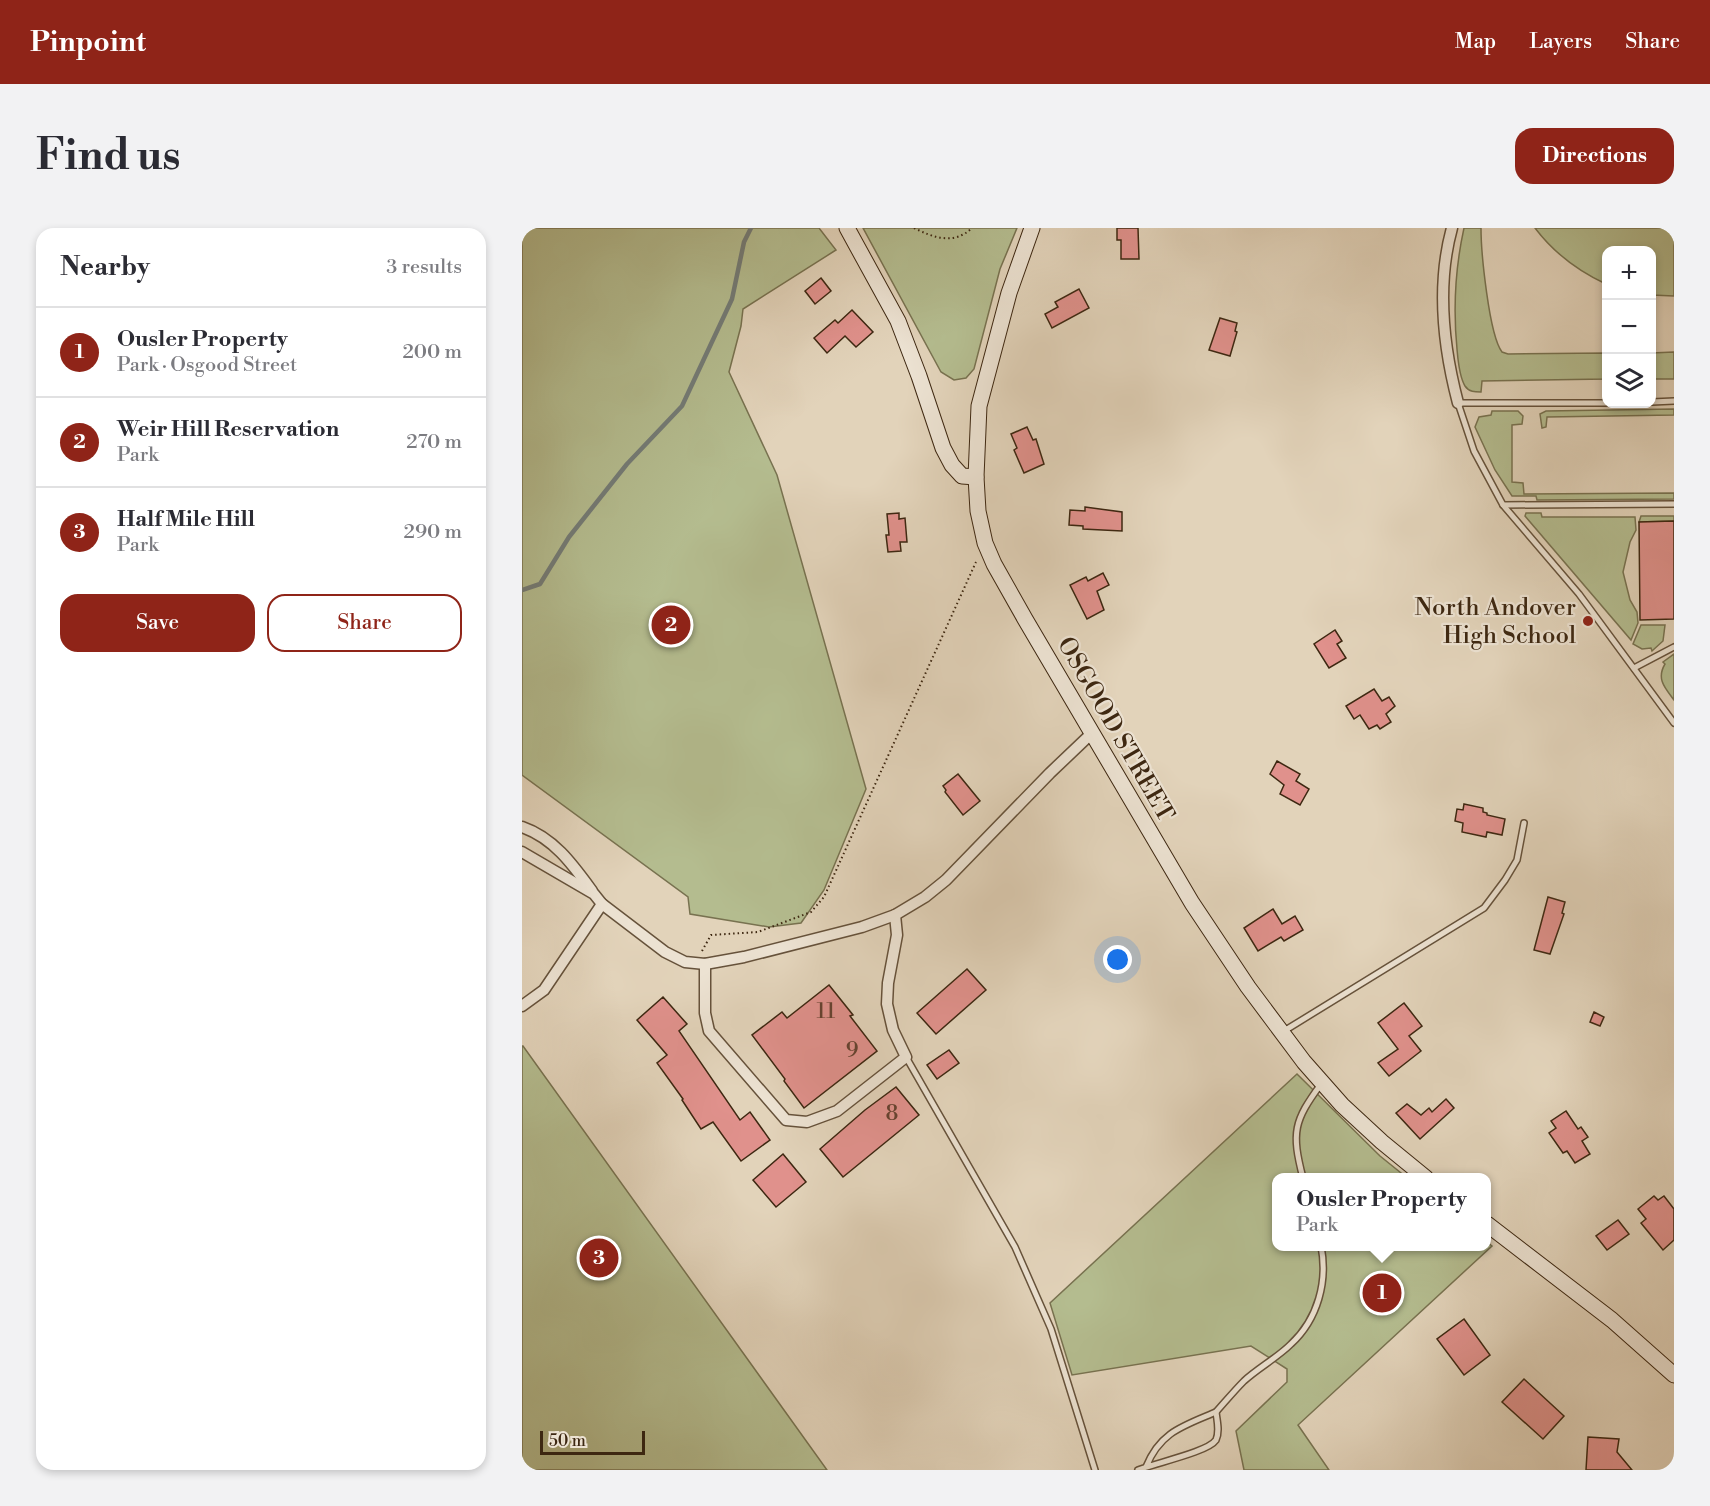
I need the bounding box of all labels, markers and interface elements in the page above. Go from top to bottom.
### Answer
text: Pinpoint [30,25,146,60]
text: Map [1455,29,1496,55]
text: Layers [1529,29,1592,55]
text: Share [1625,29,1680,55]
button: Directions [1515,128,1674,184]
text: Find us [36,130,180,183]
map controls [1602,246,1656,408]
button: + [1602,246,1656,300]
text: Nearby [60,251,150,283]
text: 3 results [386,255,462,280]
button: − [1602,300,1656,354]
text: Ousler Property [117,326,288,353]
text: 1 [75,340,84,365]
text: 200 m [402,340,462,365]
text: Park · Osgood Street [117,353,297,378]
button: layers [1602,354,1656,408]
text: Weir Hill Reservation [117,416,339,443]
text: 2 [73,430,86,455]
text: 270 m [406,430,462,455]
text: Park [117,443,159,468]
text: Half Mile Hill [117,506,255,533]
text: 3 [73,520,86,545]
text: 290 m [404,520,462,545]
text: Park [117,533,159,558]
place label: North Andover High School [1414,593,1576,651]
button: Save [60,594,255,652]
button: Share [267,594,462,652]
pin: 2 [652,602,690,648]
marker: North Andover High School [1581,614,1595,628]
street label: OSGOOD STREET [1050,632,1180,827]
your location [1103,945,1132,974]
house number: 11 [817,999,835,1025]
house number: 9 [846,1038,858,1064]
house number: 8 [886,1101,898,1127]
popup [1272,1173,1491,1251]
text: Ousler Property [1296,1186,1467,1213]
text: Park [1296,1213,1338,1238]
pin: 3 [580,1236,619,1280]
pin: 1 [1362,1270,1402,1316]
scale bar [540,1428,645,1456]
text: 50 m [549,1431,586,1451]

